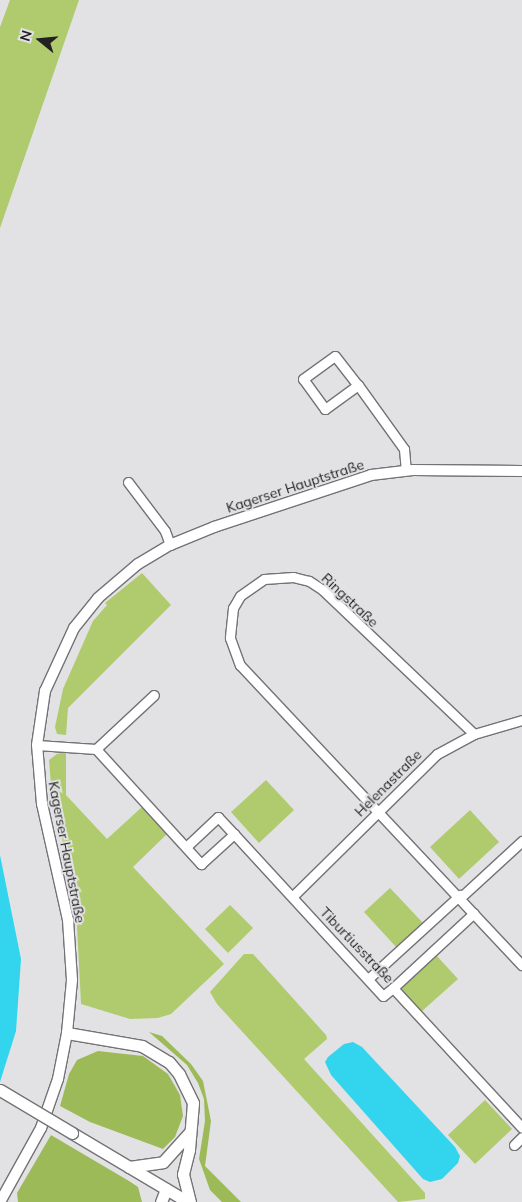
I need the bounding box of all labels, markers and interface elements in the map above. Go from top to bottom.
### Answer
north arrow [15,15,65,65]
text: N [16,28,36,43]
street label: Kagerser Hauptstraße [224,456,366,516]
street label: Ringstraße [318,570,382,630]
street label: Helenastraße [351,746,425,820]
street label: Kagerser Hauptstraße [45,780,89,924]
street label: Tiburtiusstraße [317,904,397,986]

